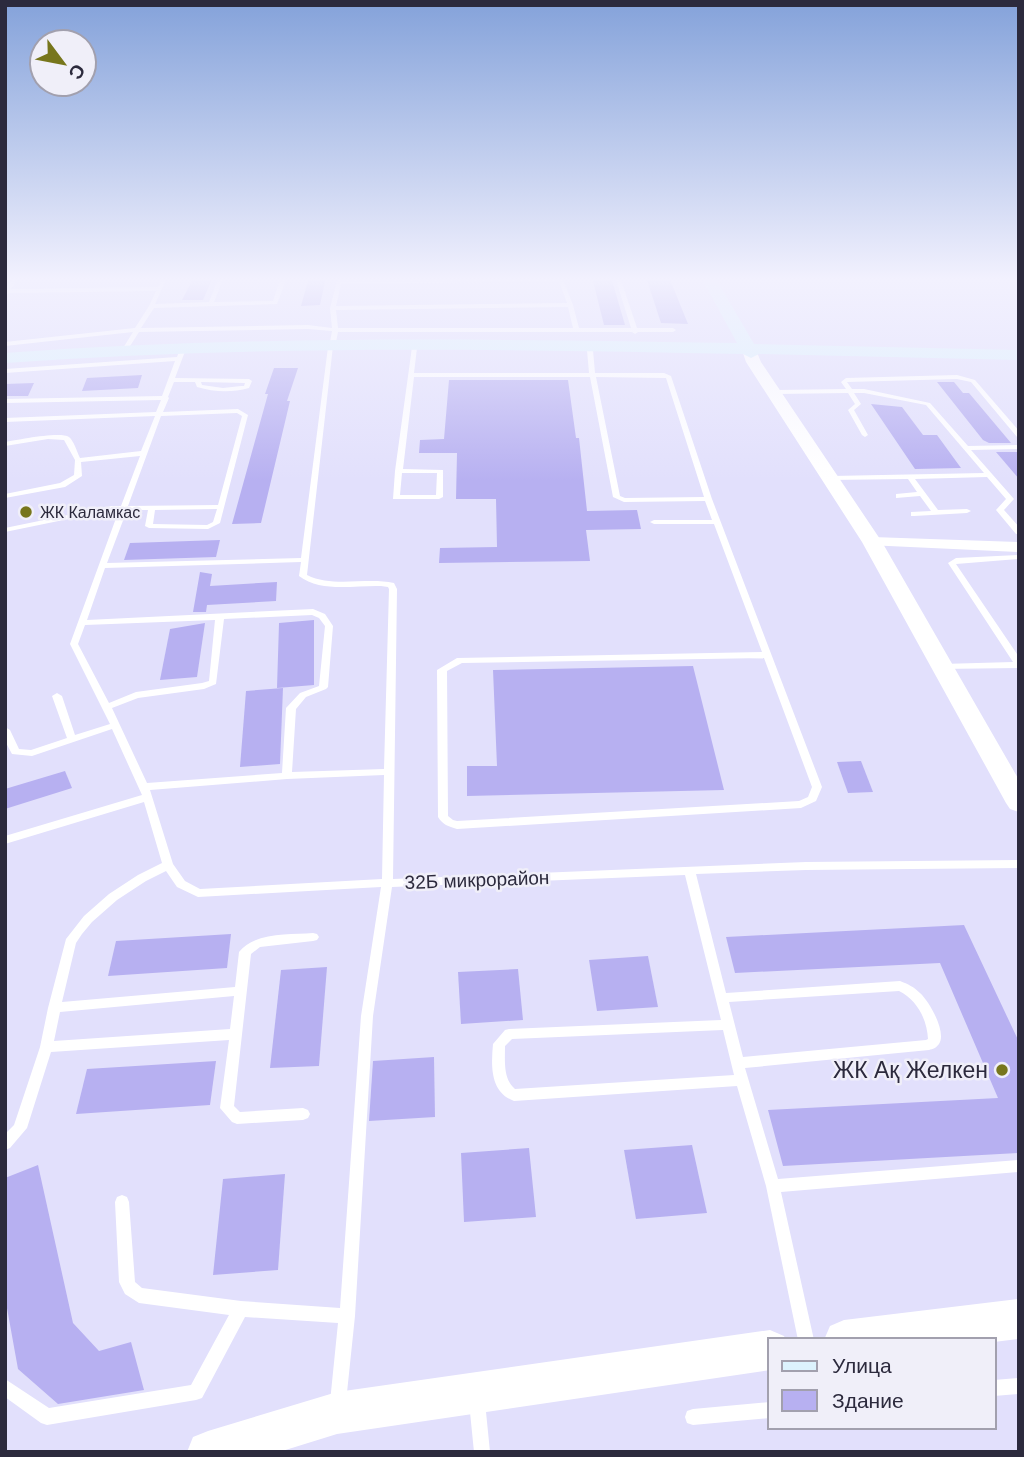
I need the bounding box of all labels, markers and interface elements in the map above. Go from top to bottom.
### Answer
north arrow [28,28,98,98]
text: С [64,60,90,83]
marker: ЖК Каламкас [18,504,34,520]
place label: ЖК Каламкас [40,504,140,521]
street label: 32Б микрорайон [404,867,550,893]
place label: ЖК Ақ Желкен [833,1057,988,1083]
marker: ЖК Ақ Желкен [994,1062,1010,1078]
legend [768,1338,996,1429]
text: Улица [832,1354,892,1377]
text: Здание [832,1389,904,1412]

